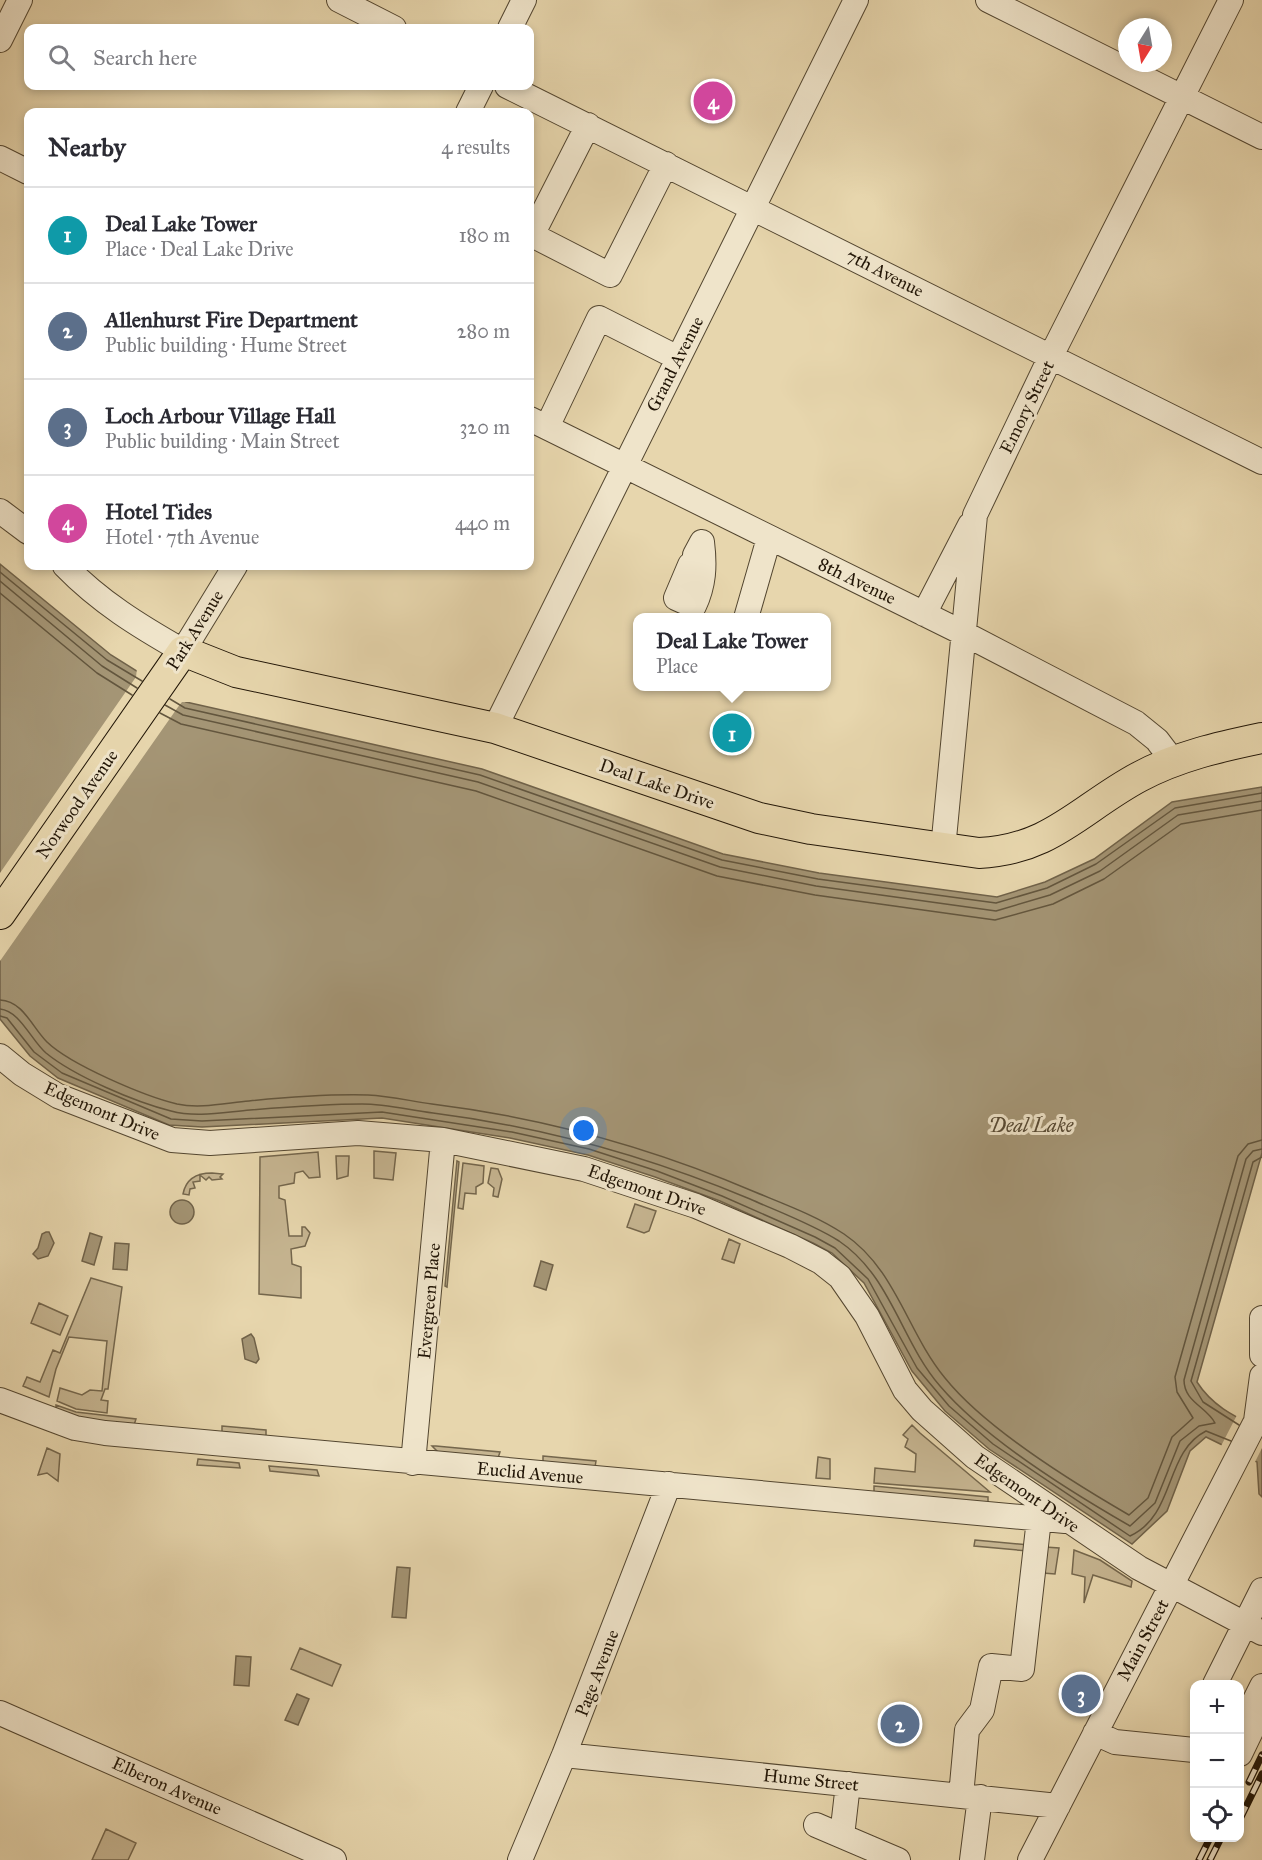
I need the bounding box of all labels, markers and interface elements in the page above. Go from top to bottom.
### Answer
north arrow [1118,18,1172,72]
search box [24,24,534,90]
icon: search [45,41,78,74]
text: Search here [93,44,197,71]
pin: 4 [694,78,732,124]
text: Nearby [48,131,126,163]
text: 4 results [441,135,510,159]
text: Deal Lake Tower [105,210,257,237]
text: 1 [64,223,71,247]
text: 180 m [459,223,510,247]
text: Place · Deal Lake Drive [105,237,294,261]
street label: 7th Avenue [843,244,927,302]
text: Allenhurst Fire Department [105,306,358,333]
street label: Grand Avenue [642,313,708,415]
text: 2 [63,319,72,343]
text: 280 m [457,319,510,343]
text: Public building · Hume Street [105,333,347,357]
street label: Emory Street [995,356,1059,457]
text: Loch Arbour Village Hall [105,402,335,429]
text: 3 [64,415,72,439]
text: 320 m [459,415,510,439]
text: Public building · Main Street [105,429,339,453]
text: Hotel Tides [105,498,212,525]
text: 4 [62,511,73,535]
text: 440 m [455,511,510,535]
text: Hotel · 7th Avenue [105,525,259,549]
street label: 8th Avenue [814,553,900,609]
street label: Park Avenue [162,586,228,674]
popup [633,613,831,691]
text: Deal Lake Tower [656,627,808,654]
text: Place [656,654,698,678]
pin: 1 [712,710,752,756]
street label: Norwood Avenue [31,745,123,863]
street label: Deal Lake Drive [597,754,717,814]
street label: Edgemont Drive [40,1077,163,1146]
water label: Deal Lake [989,1113,1074,1137]
your location [569,1116,598,1145]
street label: Edgemont Drive [585,1159,709,1221]
street label: Evergreen Place [413,1242,446,1360]
street label: Edgemont Drive [969,1449,1084,1538]
street label: Euclid Avenue [476,1457,584,1489]
street label: Main Street [1112,1595,1174,1685]
street label: Page Avenue [570,1626,625,1720]
pin: 3 [1062,1672,1100,1716]
map controls [1190,1680,1244,1842]
button: + [1190,1680,1244,1734]
pin: 2 [880,1702,920,1746]
button: − [1190,1734,1244,1788]
street label: Elberon Avenue [109,1752,225,1820]
street label: Hume Street [762,1764,861,1796]
button: locate [1190,1788,1244,1842]

